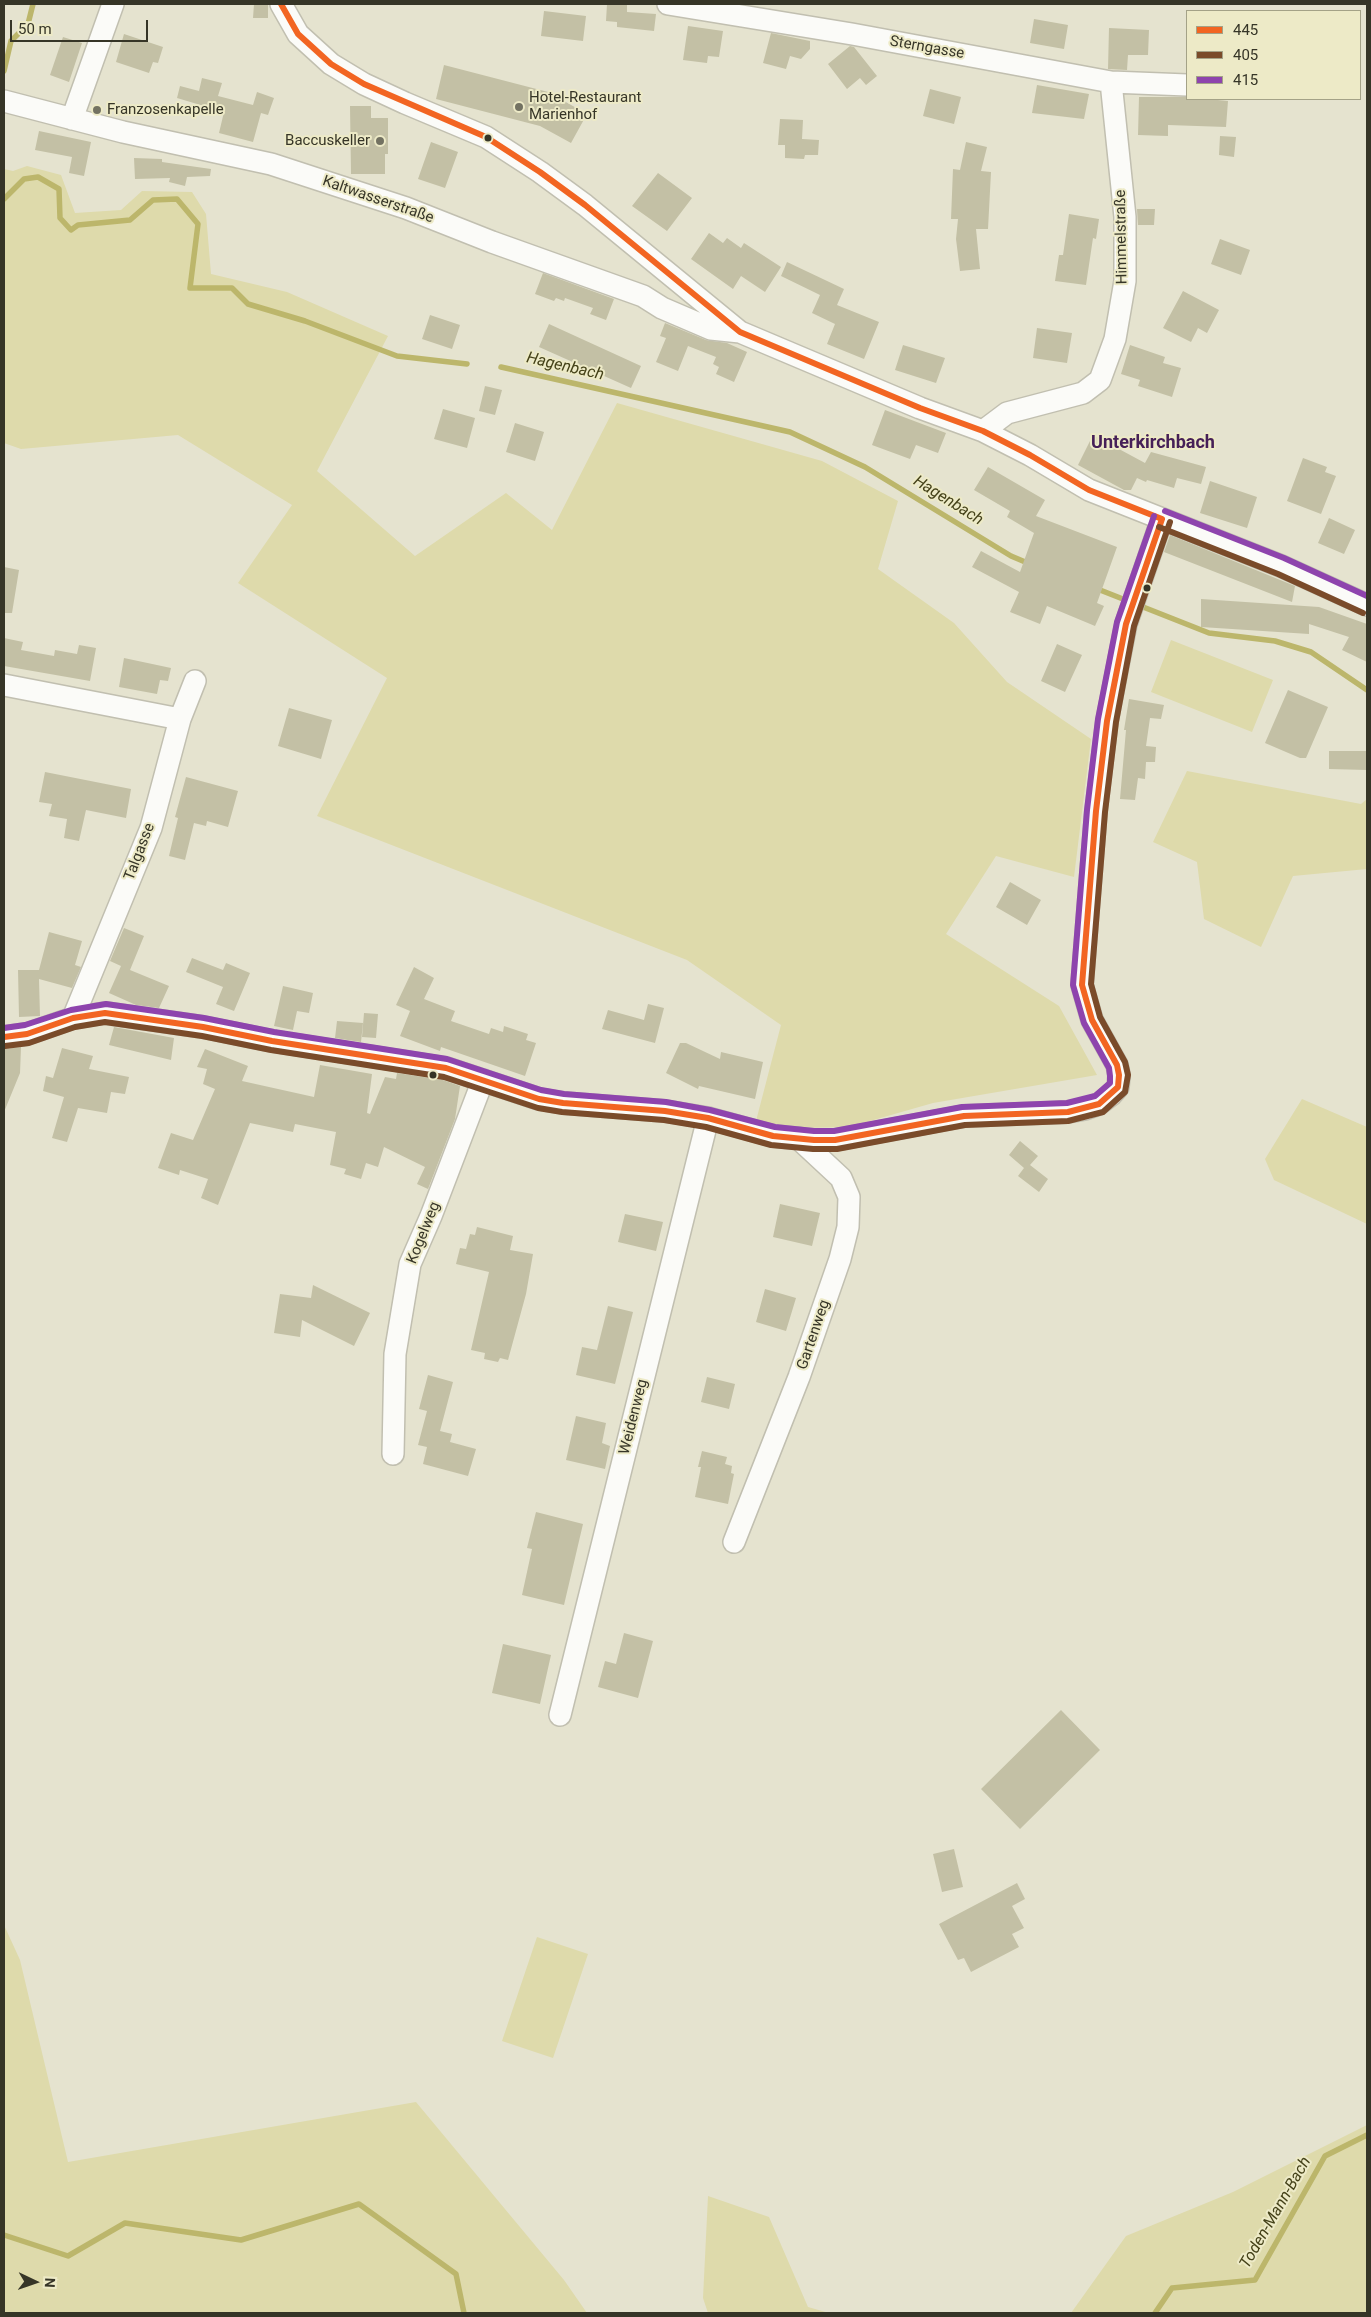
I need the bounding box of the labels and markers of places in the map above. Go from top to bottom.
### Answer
place label: Hotel-Restaurant Marienhof [529,89,641,124]
place label: Franzosenkapelle [107,101,224,119]
marker: Hotel-Restaurant Marienhof [513,101,525,113]
marker: Franzosenkapelle [91,104,103,116]
place label: Baccuskeller [285,132,370,150]
unlabelled marker [483,133,493,143]
marker: Baccuskeller [374,135,386,147]
unlabelled marker [1142,583,1152,593]
unlabelled marker [428,1070,438,1080]

